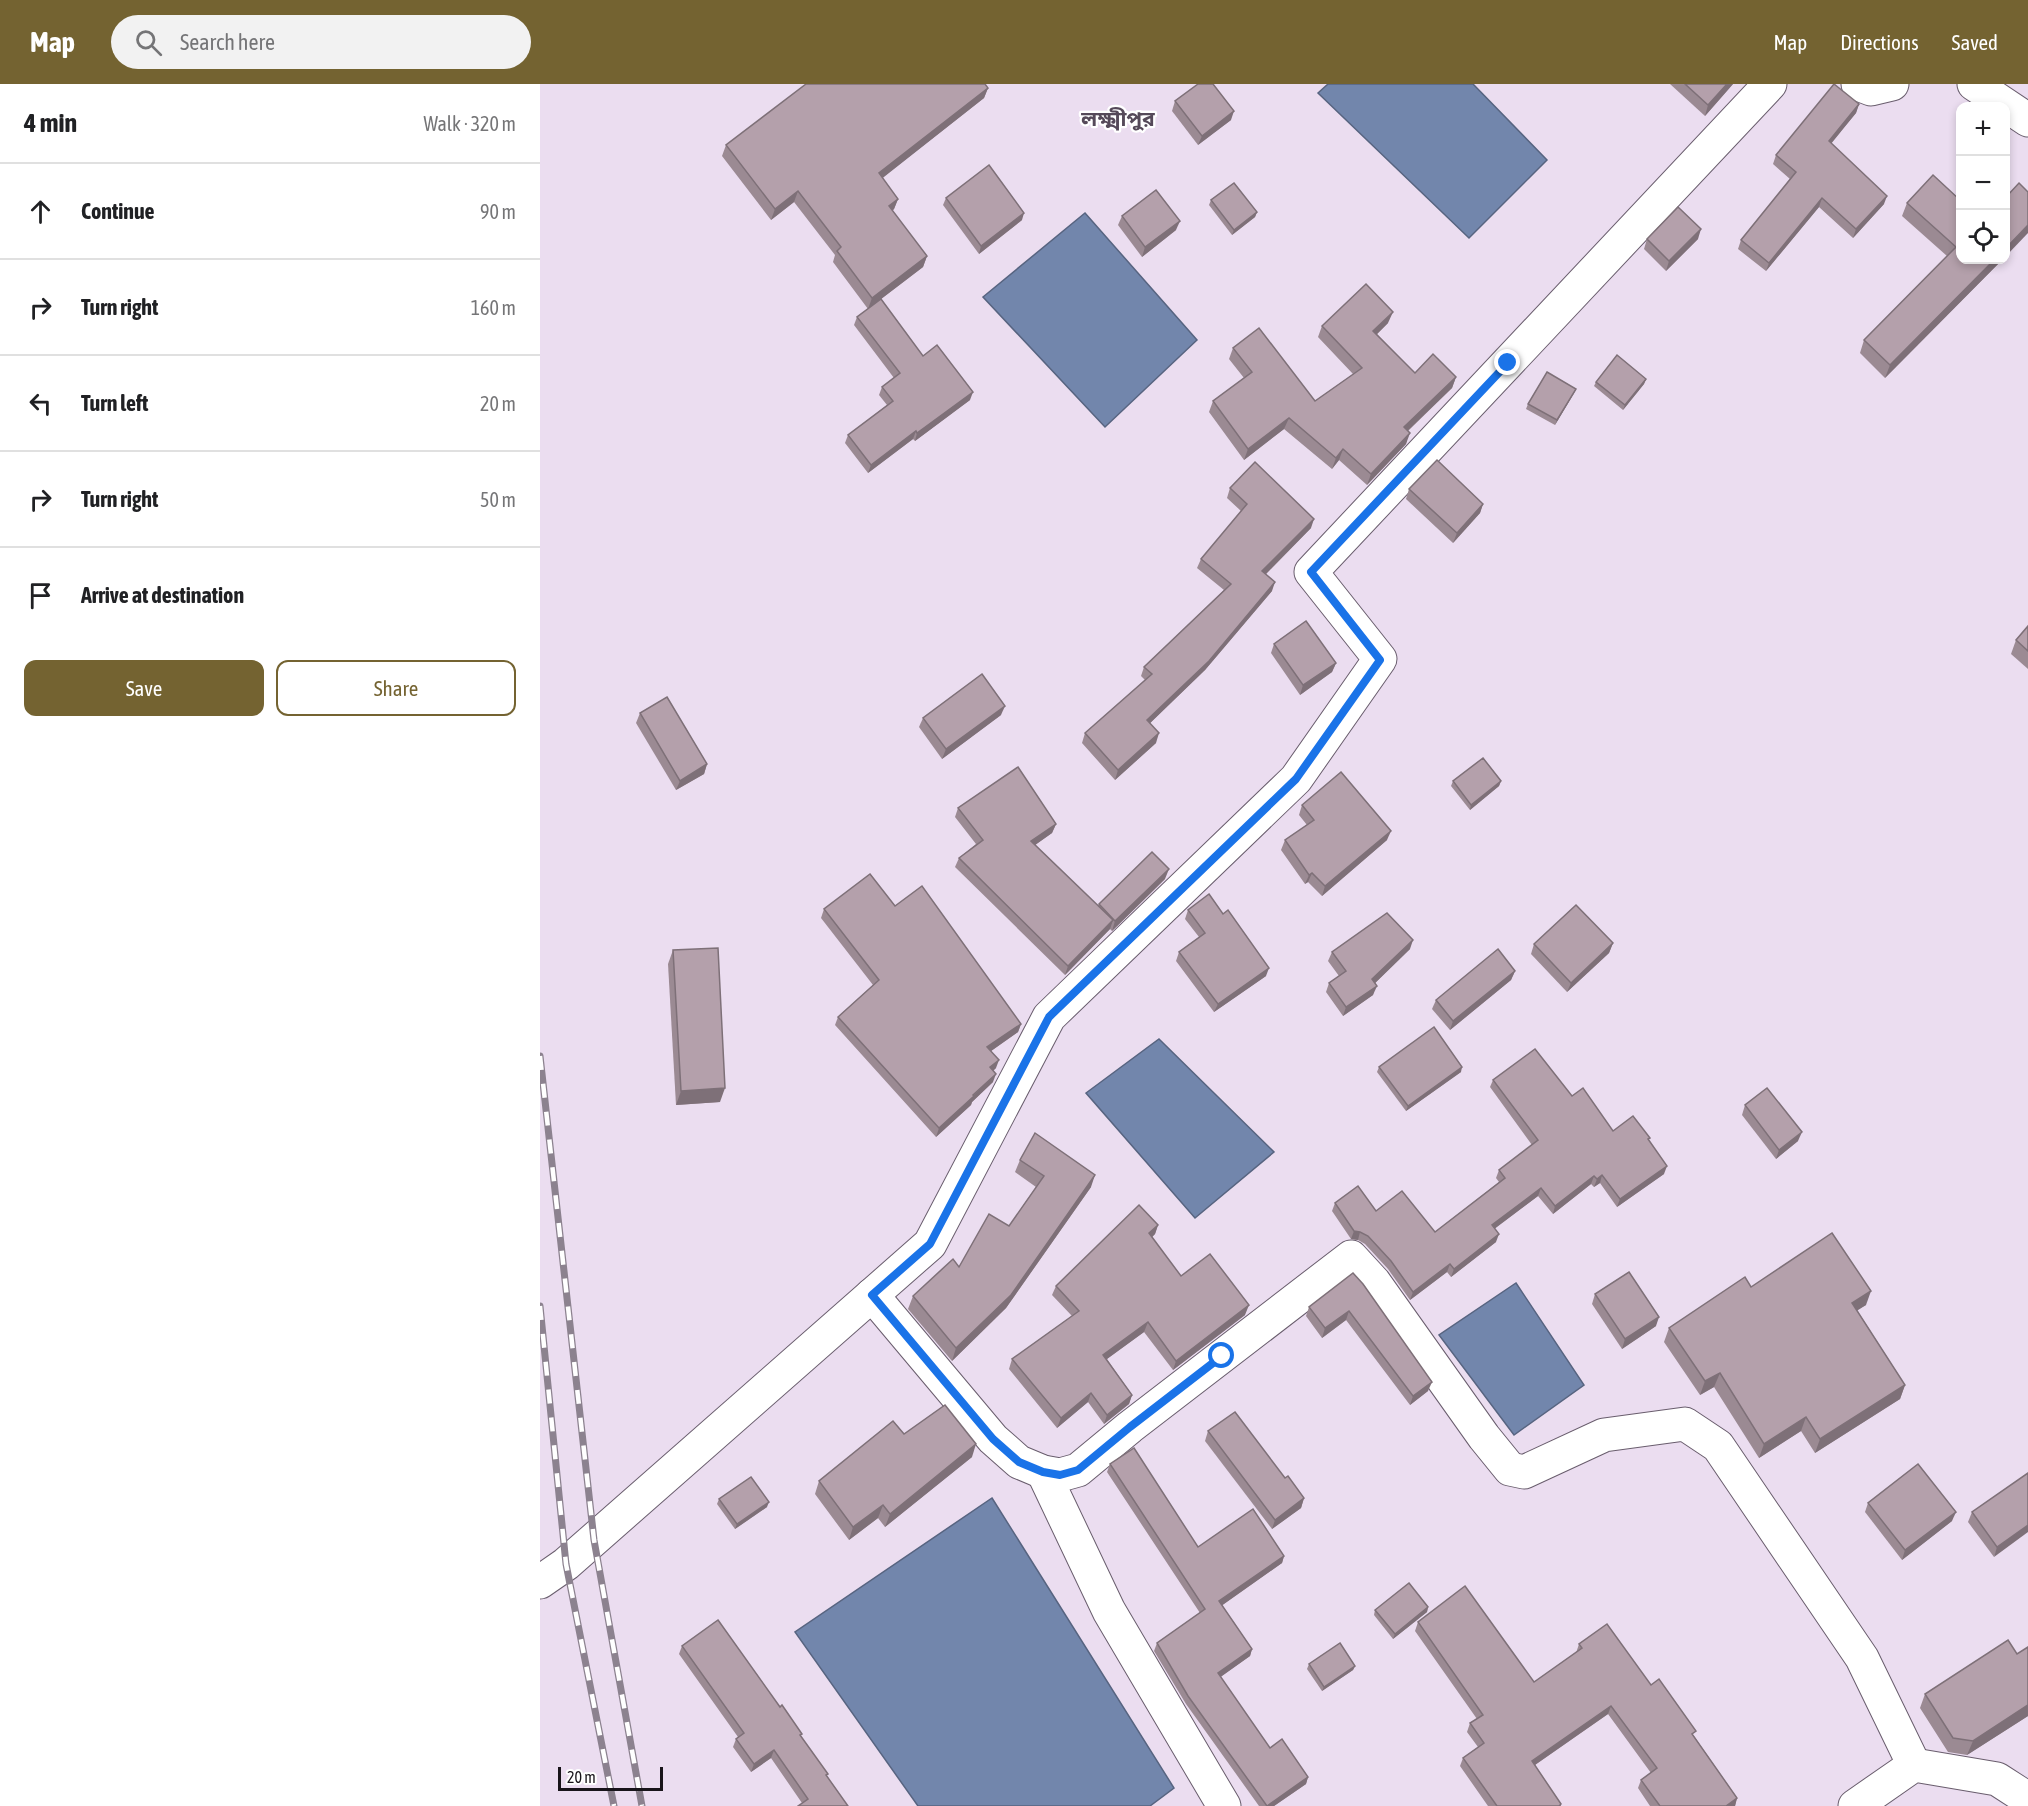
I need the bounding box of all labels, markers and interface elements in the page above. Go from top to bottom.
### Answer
search box [111,15,531,69]
text: Map [30,26,75,58]
icon: search [132,26,165,59]
text: Search here [180,29,275,55]
text: Map [1773,30,1807,54]
text: Directions [1840,30,1919,54]
text: Saved [1952,30,1998,54]
map controls [1956,102,2010,264]
button: + [1956,102,2010,156]
district label: লক্ষ্মীপুর [1080,106,1155,131]
text: 4 min [24,108,77,138]
text: Walk · 320 m [424,112,516,135]
button: − [1956,156,2010,210]
icon: ahead [24,195,57,228]
text: Continue [81,198,155,224]
text: 90 m [480,200,516,223]
button: locate [1956,210,2010,264]
icon: right [24,291,57,324]
text: Turn right [81,294,158,320]
text: 160 m [471,296,516,319]
route end [1494,349,1520,375]
icon: left [24,387,57,420]
text: Turn left [81,390,148,416]
text: 20 m [480,392,516,415]
icon: right [24,483,57,516]
text: Turn right [81,486,158,512]
text: 50 m [480,488,516,511]
icon: arrive [24,579,57,612]
text: Arrive at destination [81,582,244,608]
button: Save [24,660,264,716]
button: Share [276,660,516,716]
route start [1208,1342,1234,1368]
scale bar [558,1764,663,1792]
text: 20 m [567,1768,596,1786]

